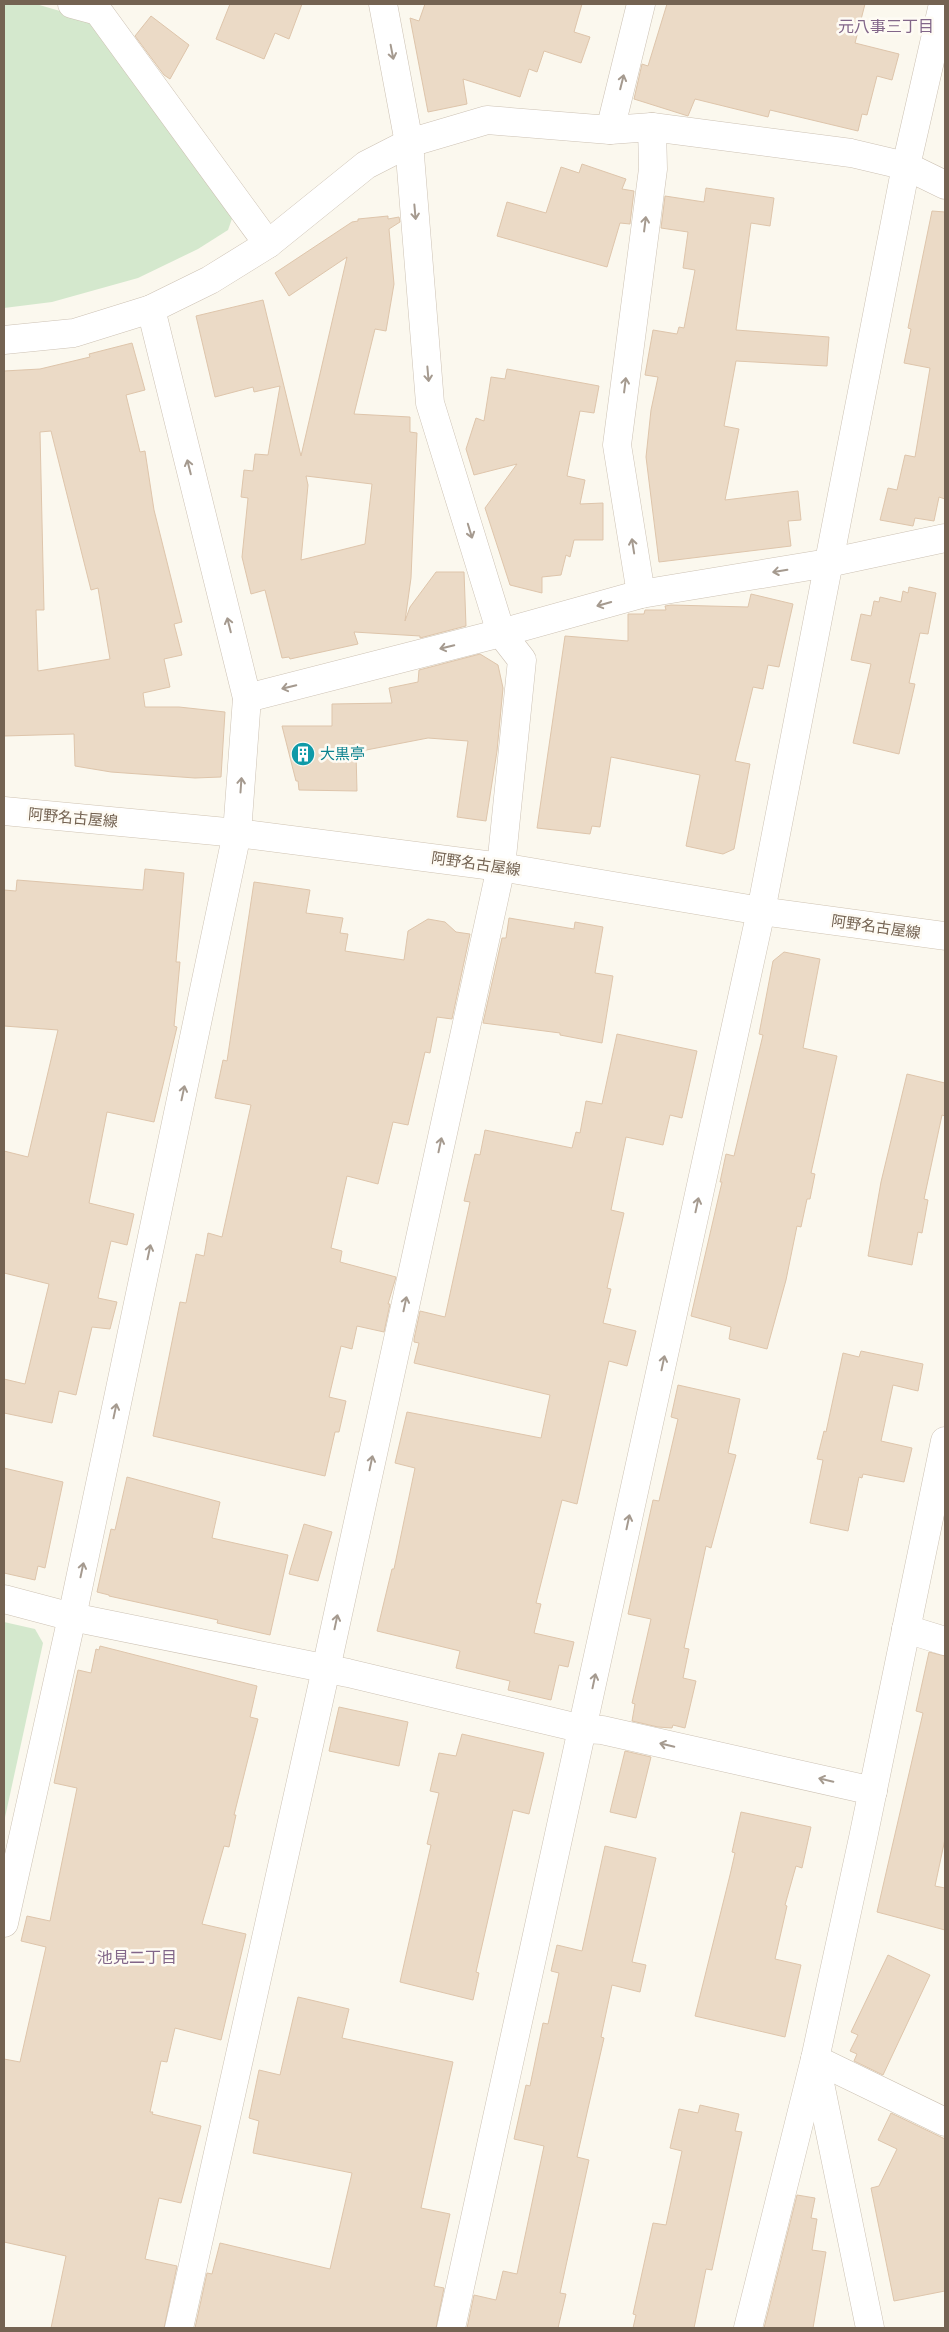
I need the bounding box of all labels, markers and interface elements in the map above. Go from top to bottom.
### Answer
district label: 元八事三丁目 [838,15,934,37]
one-way arrow [388,43,398,59]
one-way arrow [618,75,627,91]
one-way arrow [410,204,420,220]
one-way arrow [641,216,651,232]
one-way arrow [423,366,433,382]
one-way arrow [620,377,630,393]
one-way arrow [184,459,194,475]
one-way arrow [465,523,475,539]
one-way arrow [628,538,638,554]
one-way arrow [773,566,789,576]
one-way arrow [596,600,612,610]
one-way arrow [224,617,233,633]
one-way arrow [439,643,455,652]
one-way arrow [282,683,298,692]
building icon: 大黒亭 [290,741,316,767]
place label: 大黒亭 [320,743,365,763]
one-way arrow [236,777,245,793]
street label: 阿野名古屋線 [27,803,119,831]
street label: 阿野名古屋線 [430,847,522,879]
street label: 阿野名古屋線 [830,910,922,942]
one-way arrow [178,1085,188,1101]
one-way arrow [436,1138,445,1154]
one-way arrow [693,1197,702,1213]
one-way arrow [145,1244,154,1260]
one-way arrow [401,1297,411,1313]
one-way arrow [658,1356,668,1372]
one-way arrow [111,1403,121,1419]
one-way arrow [367,1455,376,1471]
one-way arrow [624,1515,633,1531]
one-way arrow [78,1562,87,1578]
one-way arrow [332,1614,341,1630]
one-way arrow [589,1673,599,1689]
one-way arrow [659,1740,675,1749]
one-way arrow [818,1775,834,1784]
district label: 池見二丁目 [97,1946,177,1968]

